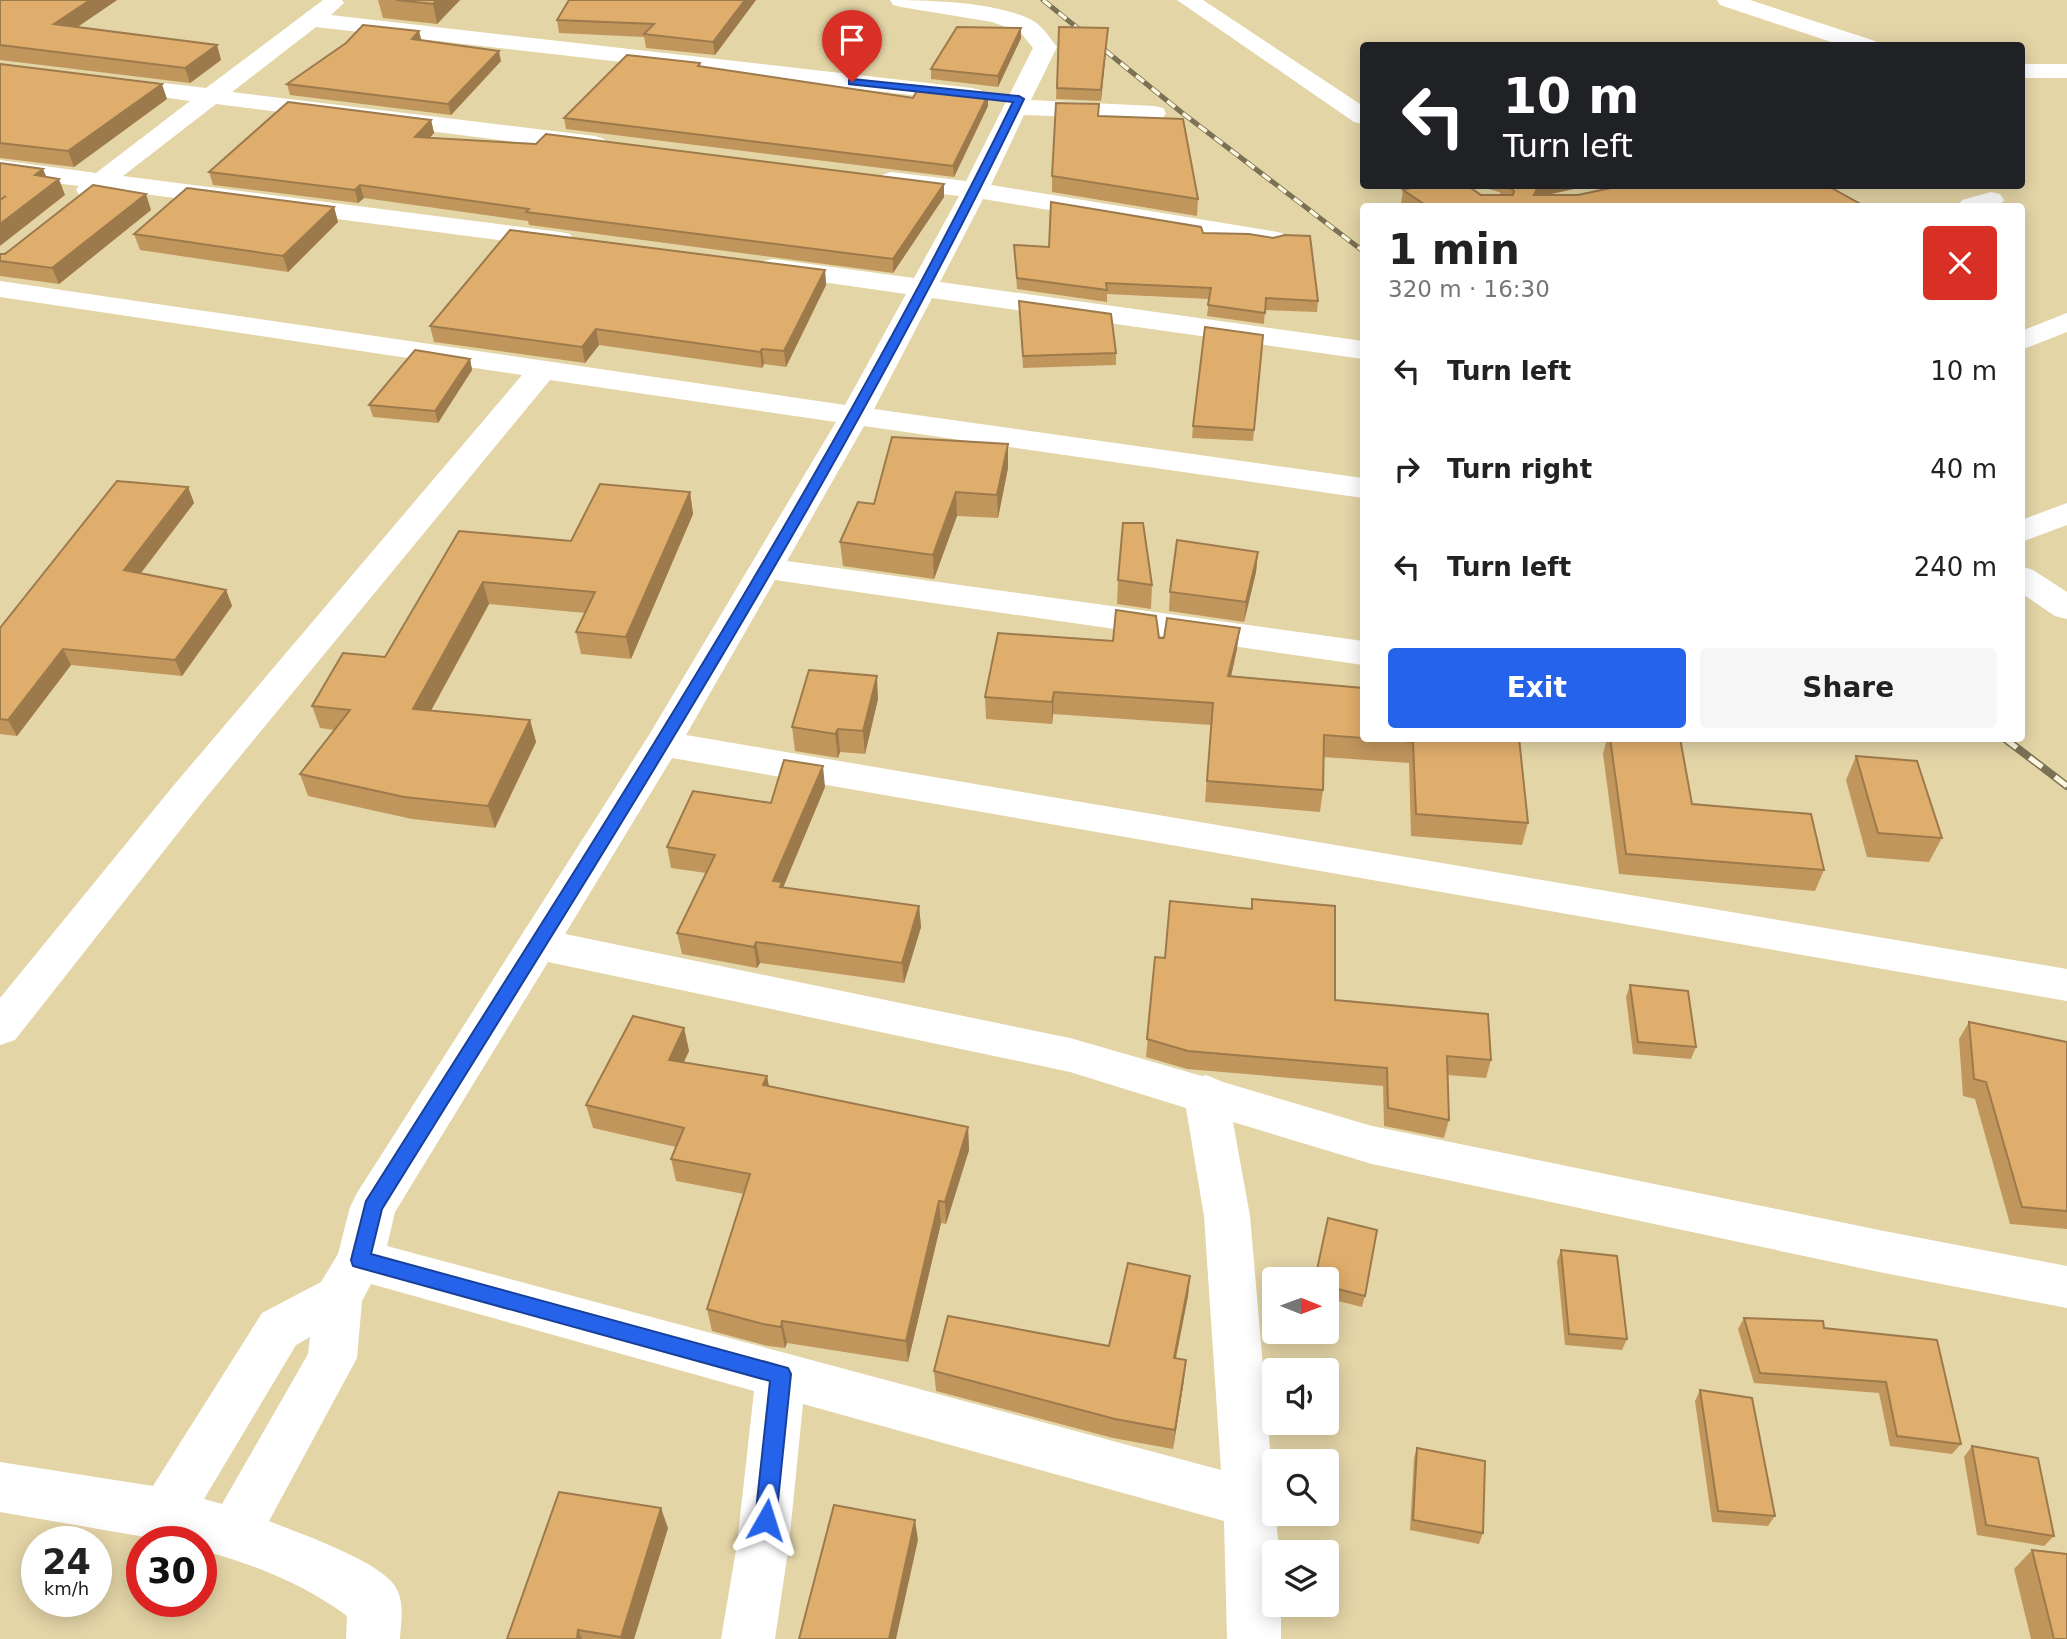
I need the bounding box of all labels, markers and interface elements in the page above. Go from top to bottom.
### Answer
pin [822,10,882,82]
icon: arrive [833,21,871,59]
text: 10 m [1503,68,1639,125]
icon: left [1388,70,1479,161]
text: Turn left [1503,127,1633,165]
text: 1 min [1388,225,1520,274]
button: close [1923,226,1997,300]
text: 320 m · 16:30 [1388,276,1550,302]
icon: left [1388,352,1426,390]
text: Turn left [1447,356,1571,386]
text: 10 m [1930,356,1997,386]
icon: right [1388,450,1426,488]
text: Turn right [1447,454,1592,484]
text: 40 m [1930,454,1997,484]
icon: left [1388,548,1426,586]
text: Turn left [1447,552,1571,582]
text: 240 m [1914,552,1997,582]
button: Exit [1388,648,1686,728]
button: Share [1700,648,1997,728]
north arrow [1262,1267,1339,1344]
map controls [1262,1267,1339,1617]
button: sound [1262,1358,1339,1435]
button: search [1262,1449,1339,1526]
position arrow [729,1483,803,1557]
speed limit sign: 30 [126,1526,217,1617]
button: layers [1262,1540,1339,1617]
text: 24 [42,1542,91,1582]
text: km/h [44,1578,89,1599]

